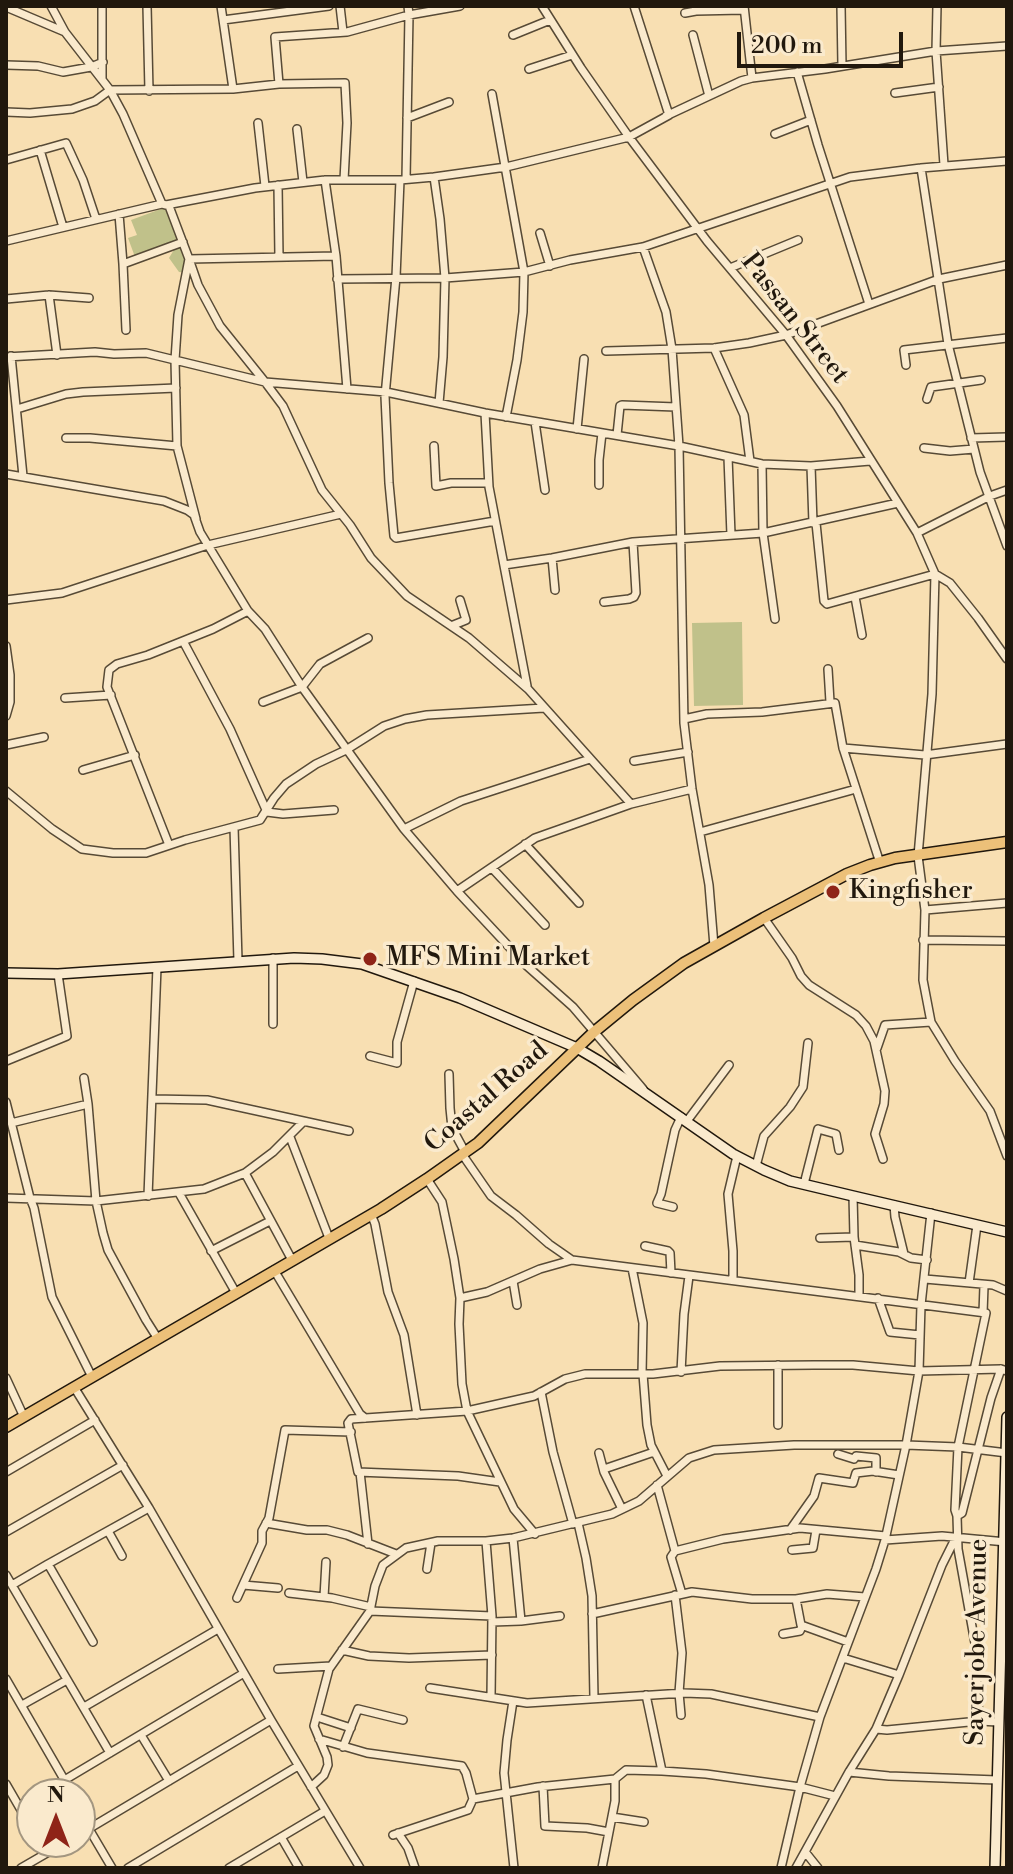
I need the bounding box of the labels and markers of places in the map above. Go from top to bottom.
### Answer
place label: Kingfisher [849,876,973,908]
marker: Kingfisher [824,883,842,901]
place label: MFS Mini Market [386,943,590,975]
marker: MFS Mini Market [361,950,379,968]

